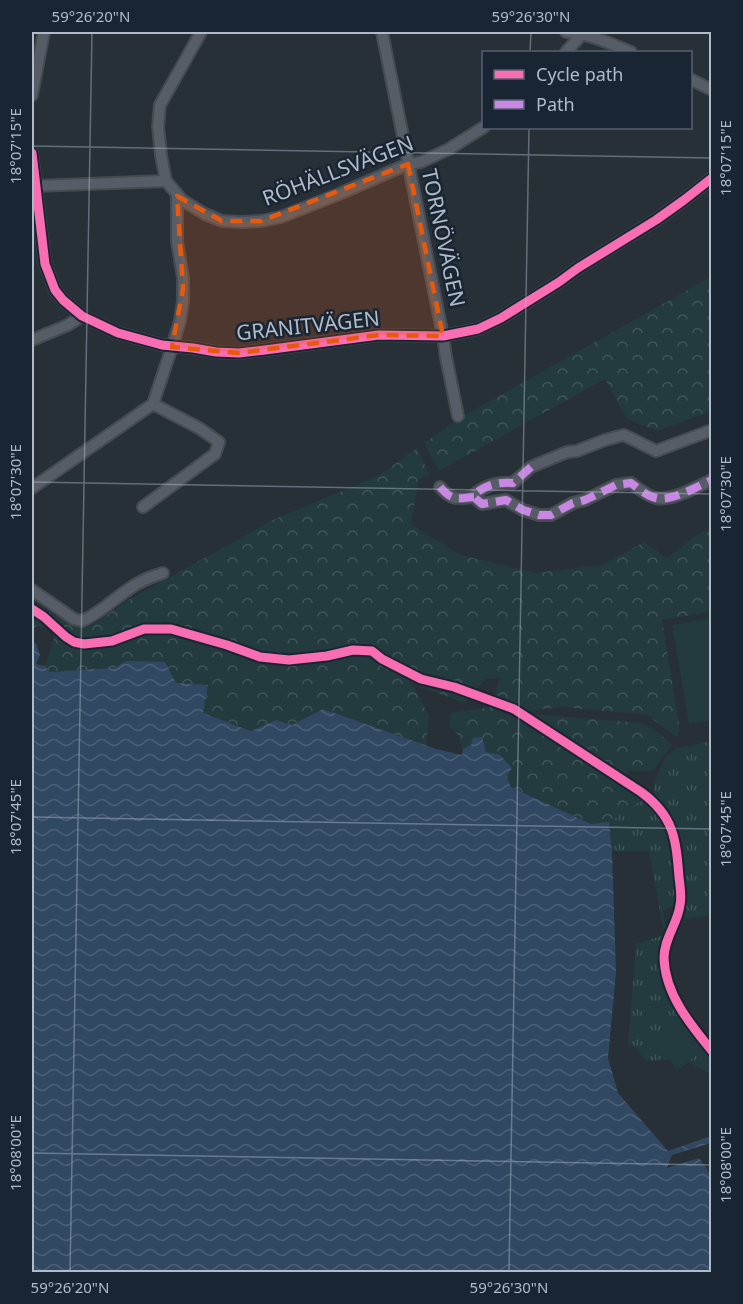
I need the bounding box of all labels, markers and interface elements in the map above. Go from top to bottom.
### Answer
text: 59°26'20"N [52,6,130,26]
text: 59°26'30"N [492,6,570,26]
legend [482,51,692,129]
text: Cycle path [536,62,623,86]
text: Path [536,92,575,116]
text: 18°07'15"E [5,108,25,184]
text: 18°07'15"E [715,120,735,196]
street label: RÖHÄLLSVÄGEN [258,128,417,212]
street label: TORNÖVÄGEN [416,166,472,309]
street label: GRANITVÄGEN [235,304,381,346]
text: 18°07'30"E [5,444,25,520]
text: 18°07'30"E [715,456,735,532]
text: 18°07'45"E [5,779,25,855]
text: 18°07'45"E [715,791,735,867]
text: 18°08'00"E [5,1115,25,1191]
text: 18°08'00"E [715,1127,735,1203]
text: 59°26'20"N [31,1277,109,1297]
text: 59°26'30"N [470,1277,548,1297]

